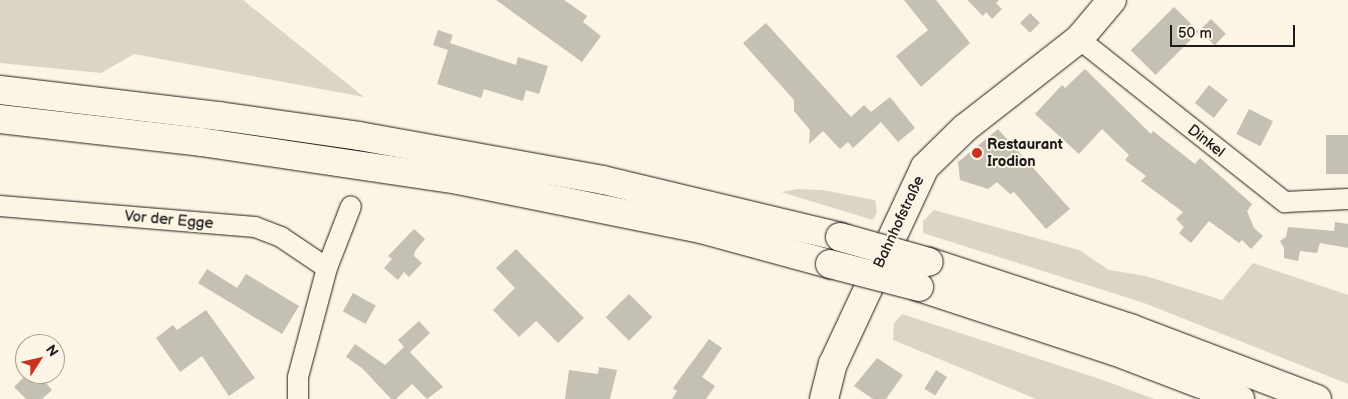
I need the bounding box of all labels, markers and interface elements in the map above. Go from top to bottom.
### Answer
scale bar [1173,15,1298,47]
text: 50 m [1178,24,1212,43]
street label: Dinkel [1184,121,1228,161]
place label: Restaurant Irodion [987,135,1063,170]
marker: Restaurant Irodion [971,147,983,159]
street label: Bahnhofstraße [870,173,928,271]
street label: Vor der Egge [124,207,214,233]
north arrow [15,334,65,384]
text: N [42,341,62,360]

